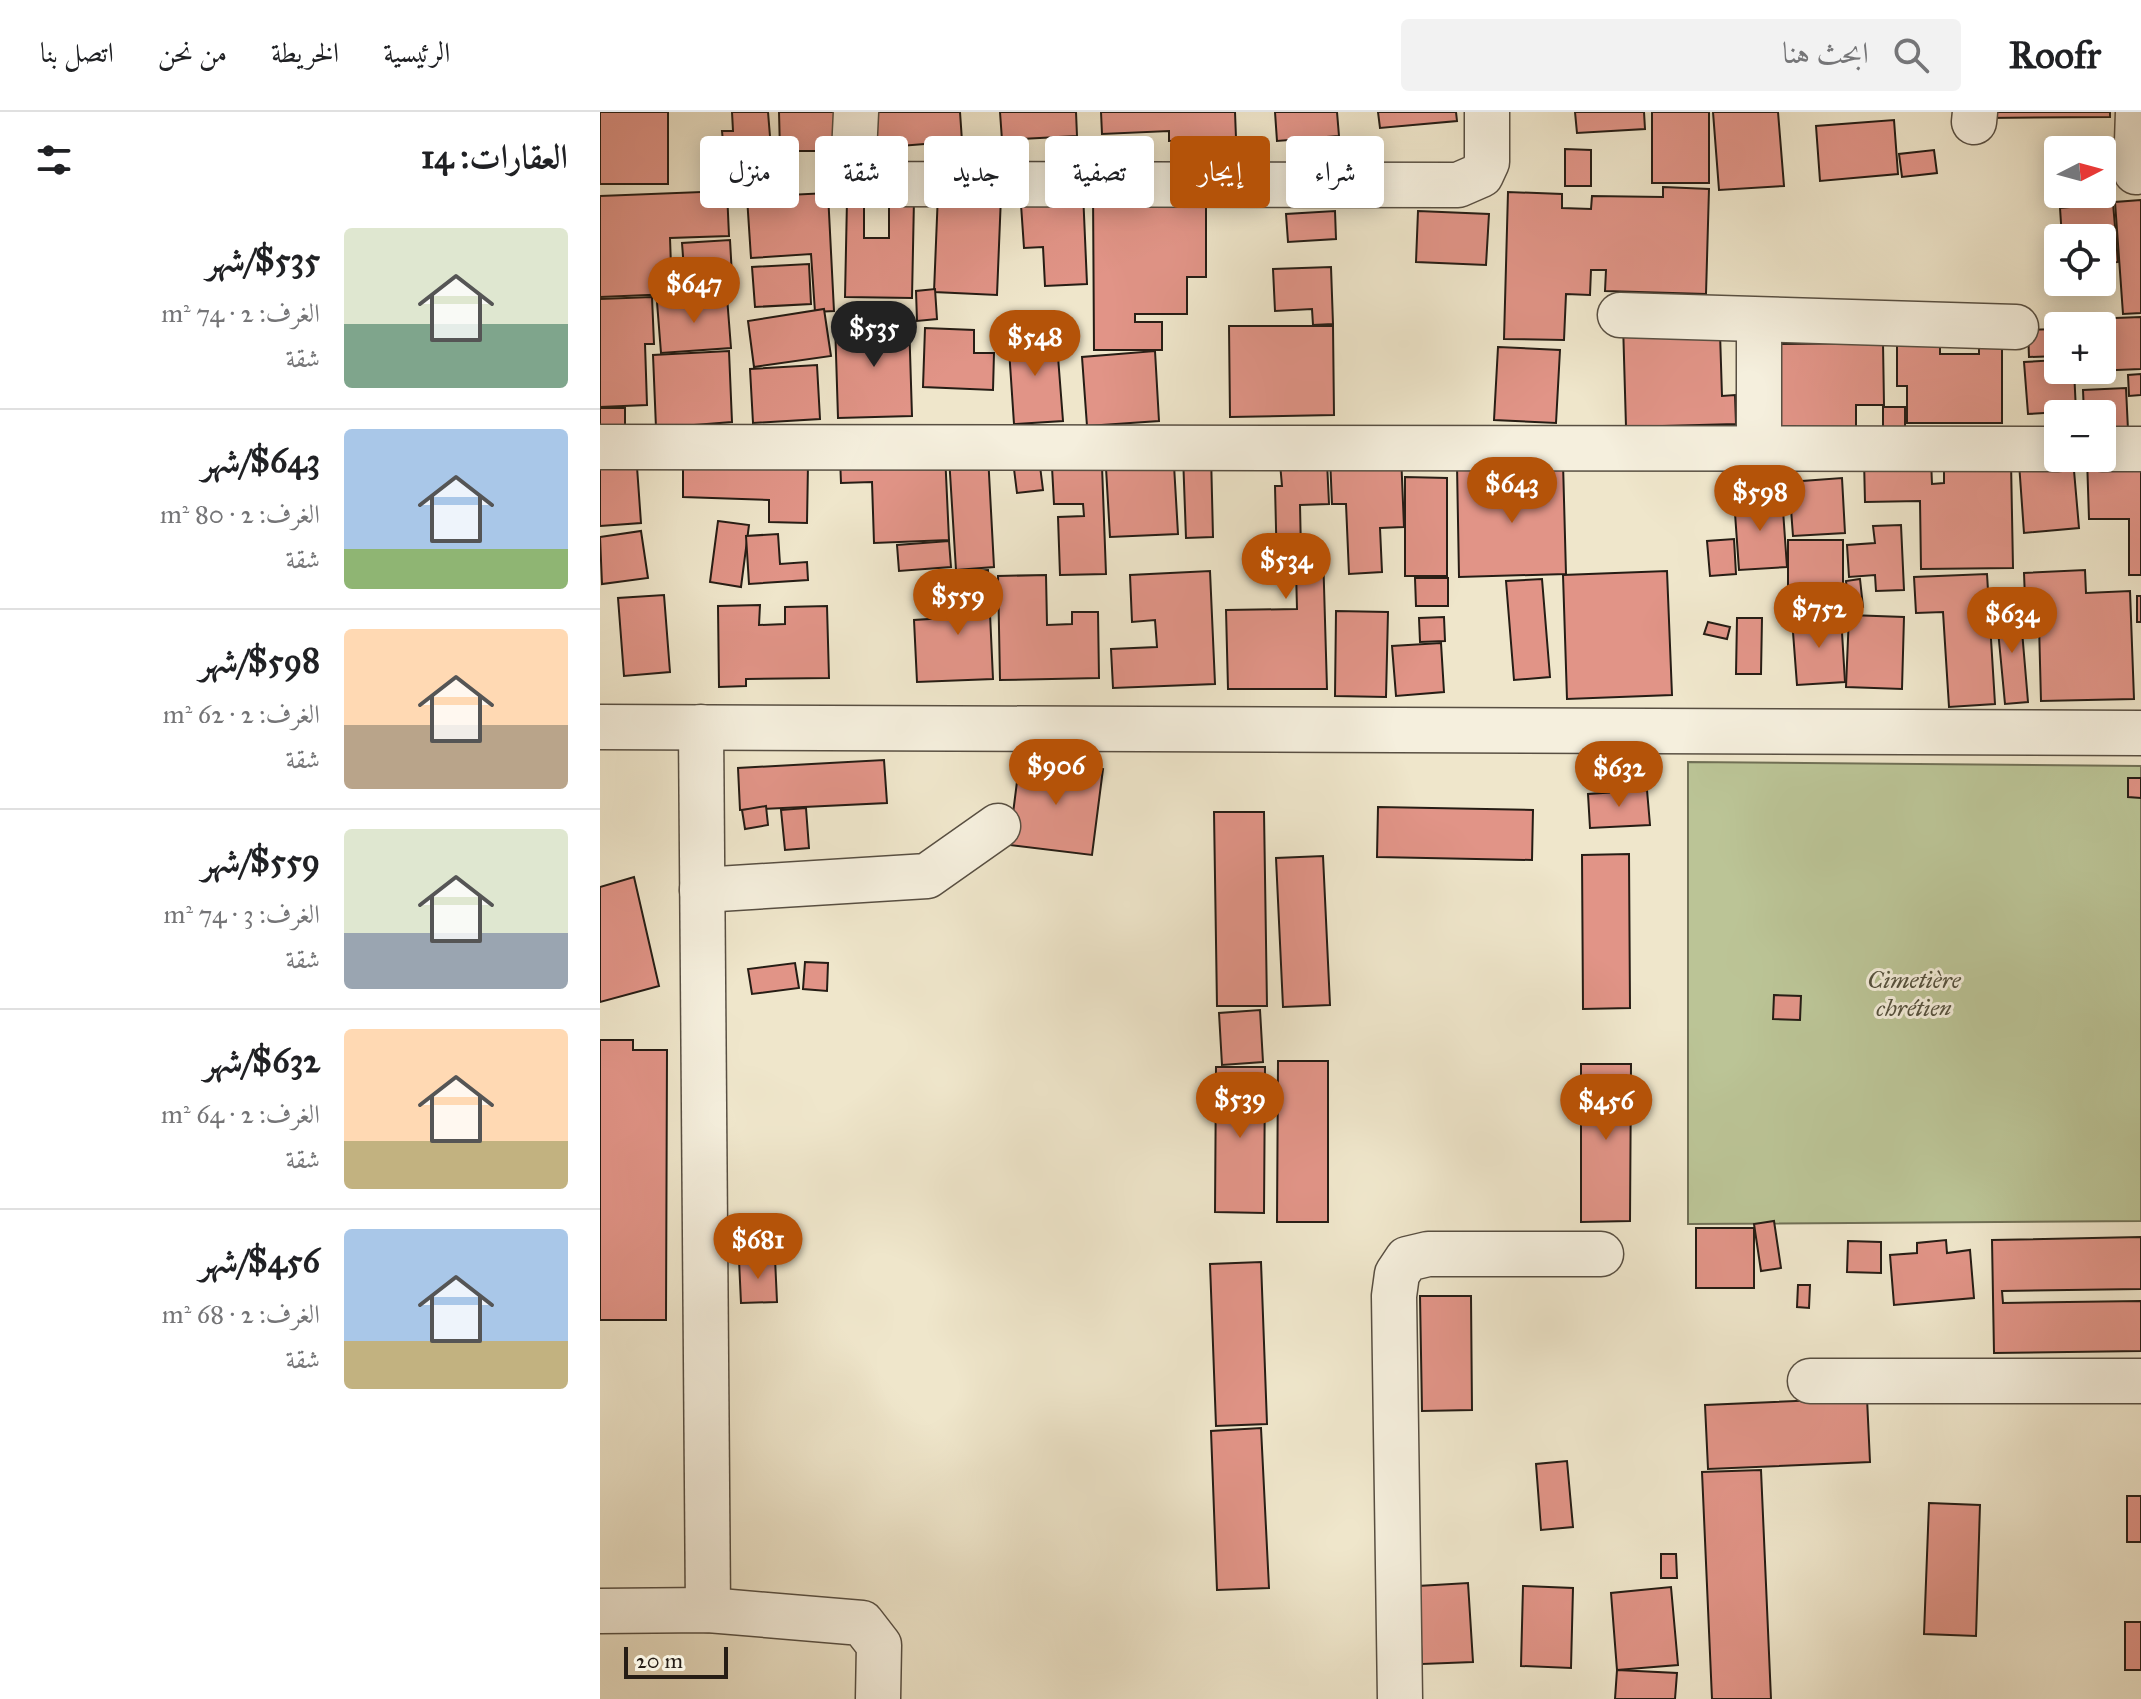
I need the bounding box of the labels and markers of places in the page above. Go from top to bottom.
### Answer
pin: $647 [647,257,741,325]
pin: $535 [827,301,921,369]
pin: $548 [988,310,1082,378]
pin: $643 [1465,457,1559,525]
pin: $598 [1713,465,1807,533]
pin: $534 [1239,533,1333,601]
pin: $559 [911,569,1005,637]
pin: $752 [1772,582,1866,650]
pin: $634 [1965,587,2059,655]
pin: $906 [1009,739,1103,807]
pin: $632 [1572,741,1666,809]
pin: $539 [1193,1072,1287,1140]
pin: $456 [1559,1074,1653,1142]
pin: $681 [711,1213,805,1281]

